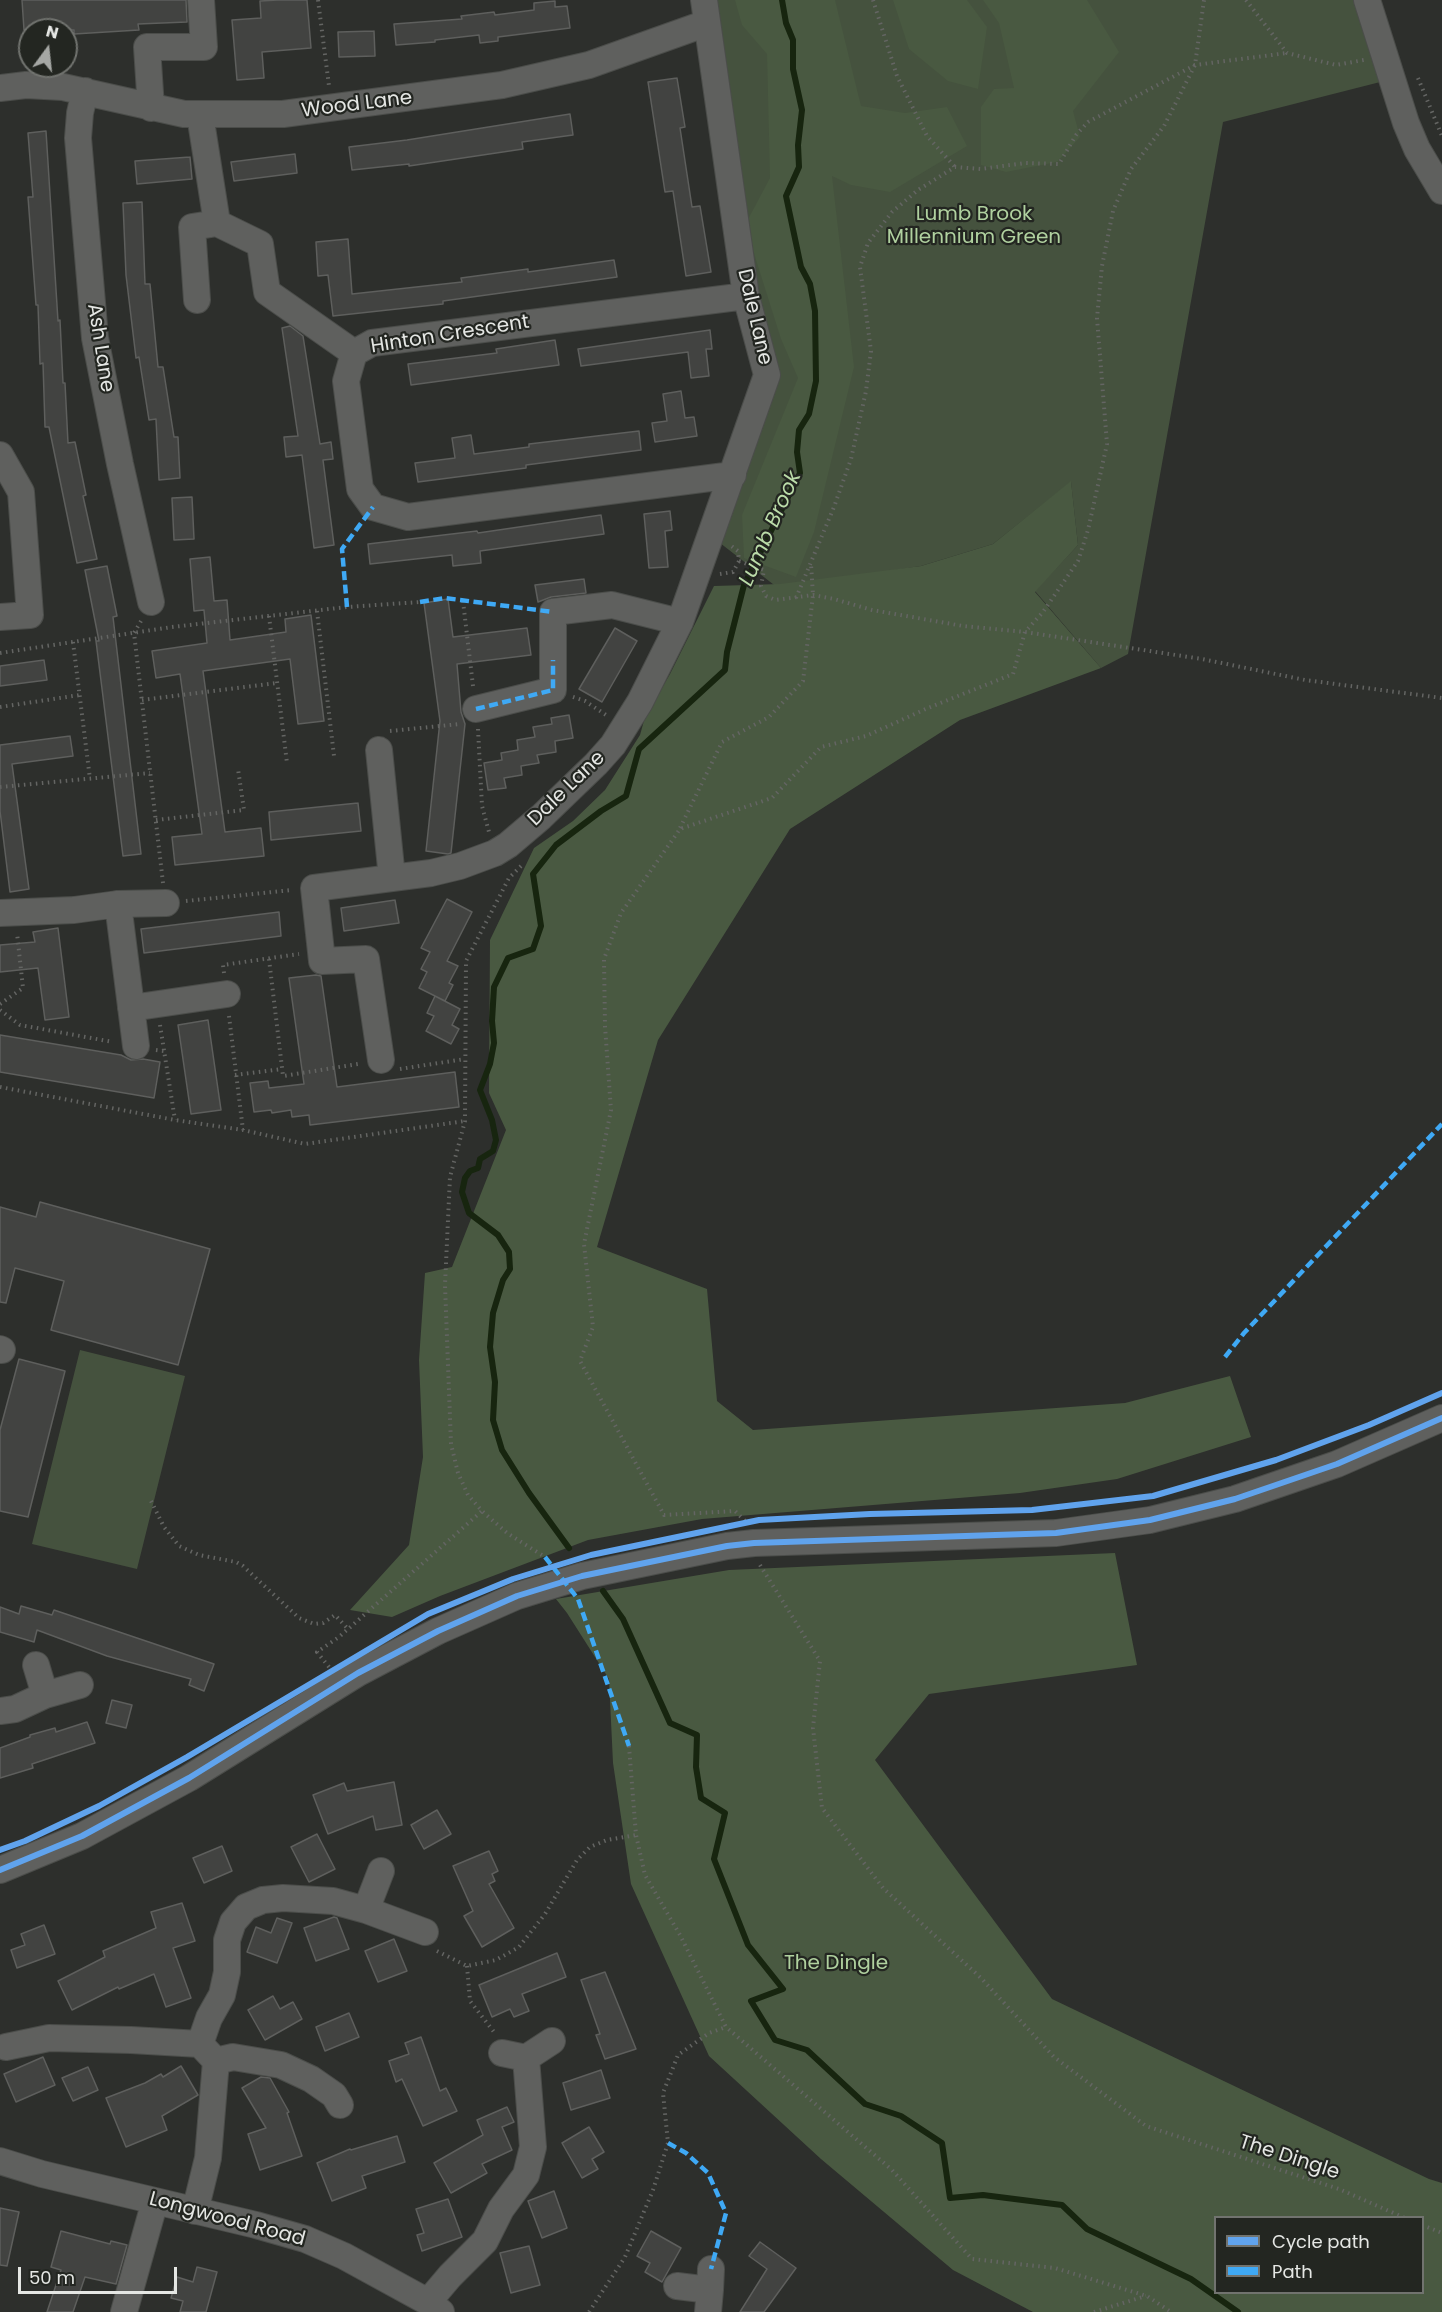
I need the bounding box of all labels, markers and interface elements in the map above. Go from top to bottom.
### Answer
north arrow [18,18,78,78]
text: N [43,19,61,45]
street label: Wood Lane [300,86,414,124]
park label: Lumb Brook Millennium Green [887,203,1061,250]
street label: Dale Lane [731,267,777,367]
street label: Ash Lane [81,302,119,394]
street label: Hinton Crescent [369,311,531,359]
water label: Lumb Brook [734,468,808,590]
street label: Dale Lane [524,746,610,832]
park label: The Dingle [784,1952,888,1976]
street label: The Dingle [1236,2131,1342,2185]
street label: Longwood Road [146,2188,308,2252]
legend [1214,2216,1424,2294]
text: Cycle path [1272,2229,1370,2254]
scale bar [21,2255,180,2293]
text: Path [1272,2259,1313,2284]
text: 50 m [29,2265,75,2290]

